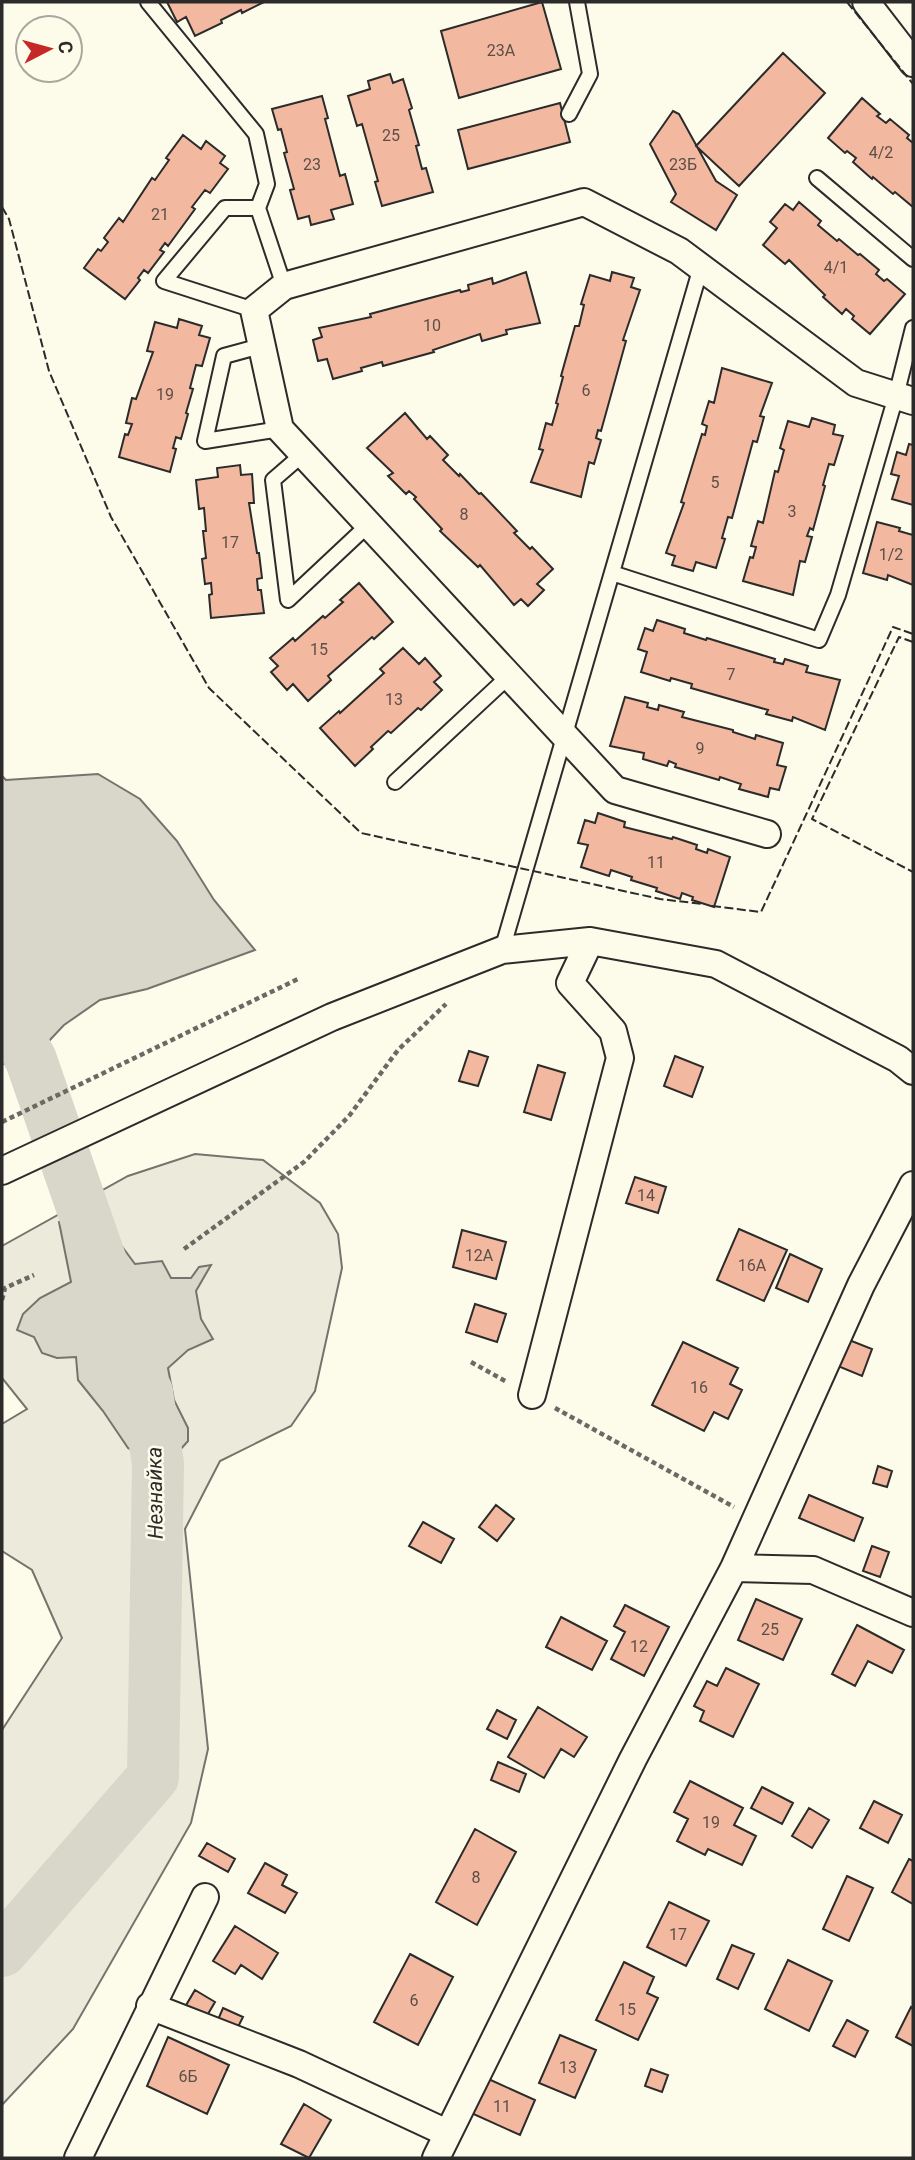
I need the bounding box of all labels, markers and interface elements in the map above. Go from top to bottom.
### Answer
north arrow [14,14,84,84]
text: С [53,40,77,55]
house number: 23А [487,41,516,60]
house number: 25 [382,126,400,145]
house number: 4/2 [869,143,893,162]
house number: 23 [303,155,321,174]
house number: 23Б [669,155,697,174]
house number: 21 [151,205,169,224]
house number: 4/1 [824,258,848,277]
house number: 10 [423,316,441,335]
house number: 6 [582,381,591,400]
house number: 19 [156,385,174,404]
house number: 5 [711,473,720,492]
house number: 3 [788,502,797,521]
house number: 8 [460,505,469,524]
house number: 17 [221,533,239,552]
house number: 1/2 [879,545,903,564]
house number: 15 [310,640,328,659]
house number: 7 [727,665,736,684]
house number: 13 [385,690,403,709]
house number: 9 [696,739,705,758]
house number: 11 [647,853,665,872]
house number: 14 [637,1186,655,1205]
house number: 12А [465,1246,494,1265]
house number: 16А [738,1256,767,1275]
house number: 16 [690,1378,708,1397]
water label: Незнайка [142,1447,168,1539]
house number: 25 [761,1620,779,1639]
house number: 12 [630,1637,648,1656]
house number: 19 [702,1813,720,1832]
house number: 8 [472,1868,481,1887]
house number: 17 [669,1925,687,1944]
house number: 6 [410,1991,419,2010]
house number: 15 [618,2000,636,2019]
house number: 13 [559,2058,577,2077]
house number: 6Б [178,2067,198,2086]
house number: 11 [493,2097,511,2116]

